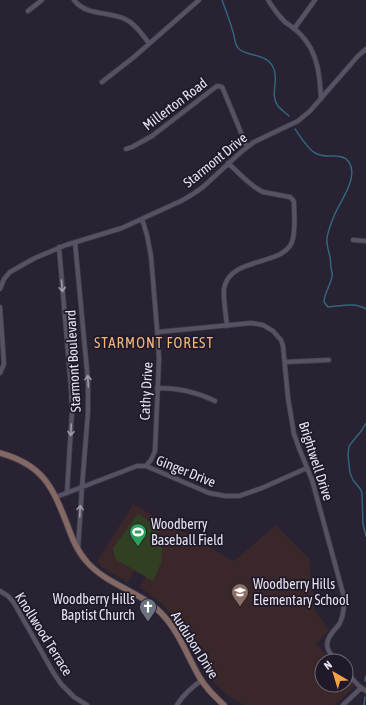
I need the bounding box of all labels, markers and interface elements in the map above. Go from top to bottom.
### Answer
street label: Millerton Road [140,75,210,133]
street label: Starmont Drive [180,130,250,190]
one-way arrow [59,279,66,292]
street label: Starmont Boulevard [62,309,84,413]
district label: STARMONT FOREST [94,334,214,351]
street label: Cathy Drive [136,361,156,421]
one-way arrow [84,375,92,388]
street label: Brightwell Drive [296,420,336,502]
one-way arrow [67,423,74,436]
street label: Ginger Drive [154,452,218,490]
one-way arrow [77,505,84,518]
place label: Woodberry Baseball Field [151,516,223,548]
sports icon: Woodberry Baseball Field [128,522,148,547]
place label: Woodberry Hills Elementary School [253,576,349,608]
school or university icon: Woodberry Hills Elementary School [230,582,250,607]
street label: Knollwood Terrace [12,589,76,679]
place label: Woodberry Hills Baptist Church [53,591,135,623]
church icon: Woodberry Hills Baptist Church [138,597,158,622]
street label: Audubon Drive [168,608,222,682]
north arrow [314,653,354,693]
text: N [322,658,334,672]

